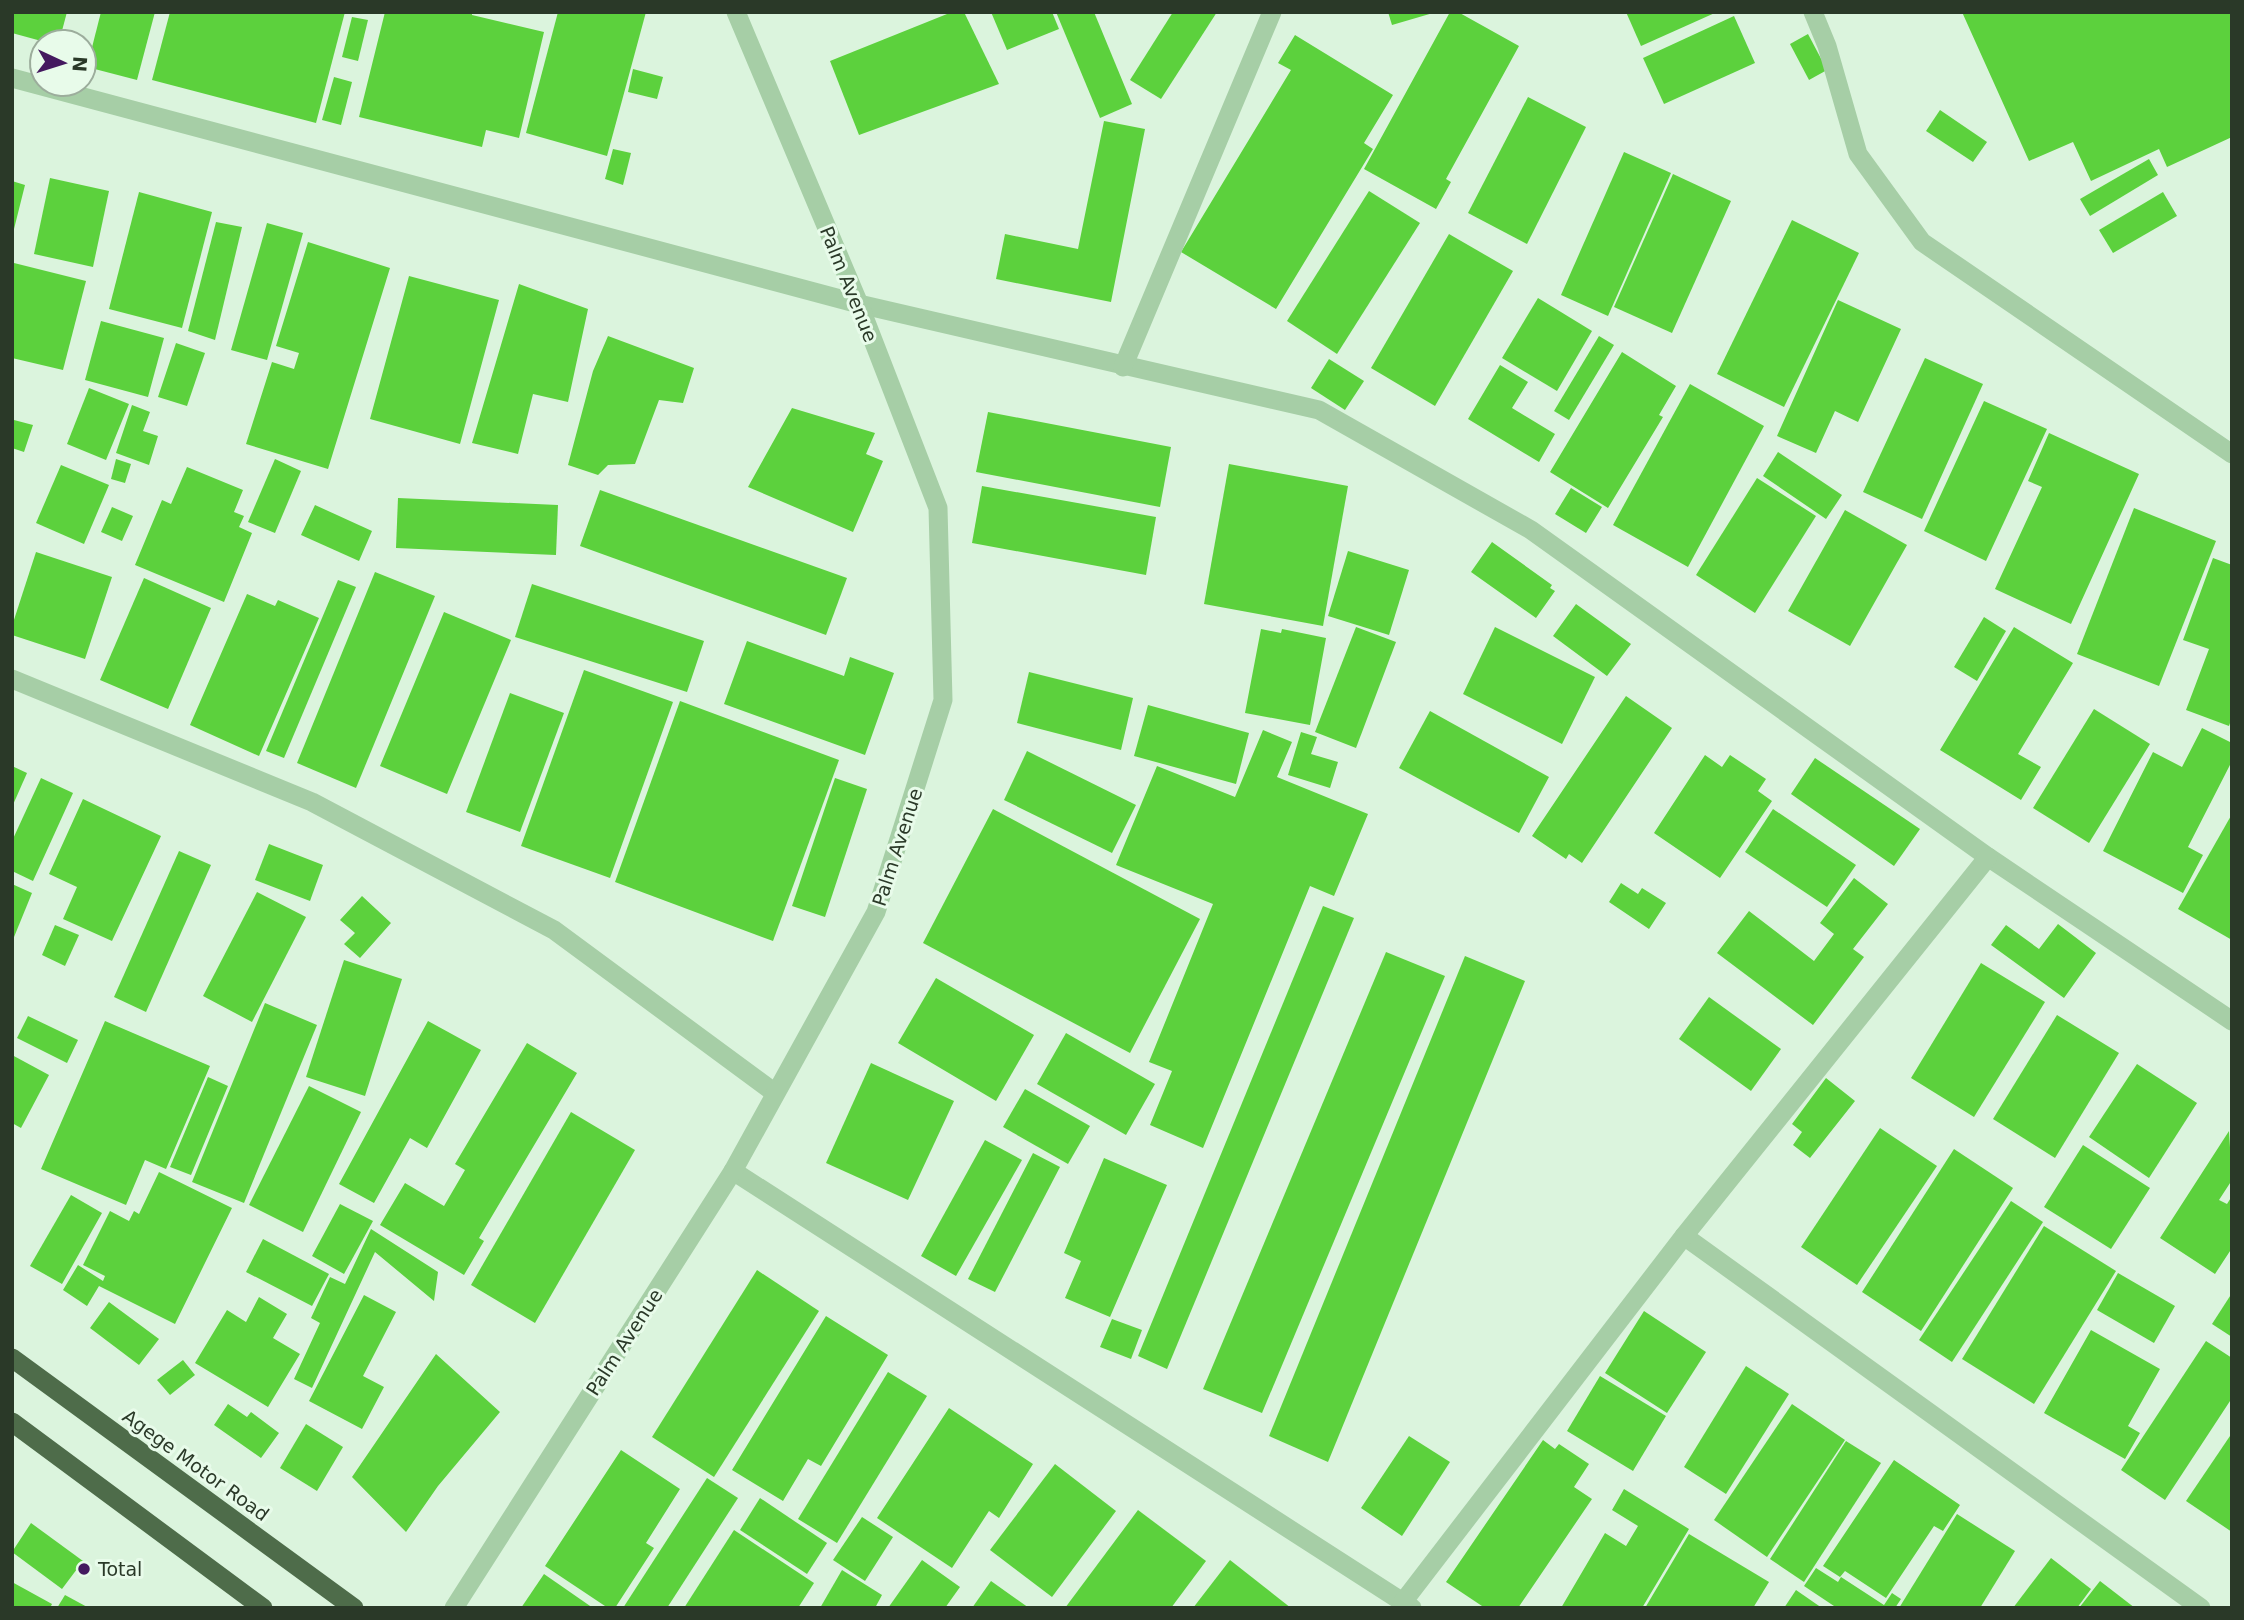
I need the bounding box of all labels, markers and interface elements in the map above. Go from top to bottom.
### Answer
north arrow [28,28,98,98]
text: N [68,55,91,73]
street label: Palm Avenue [816,223,882,345]
street label: Palm Avenue [868,785,926,909]
street label: Palm Avenue [581,1285,667,1399]
street label: Agege Motor Road [119,1405,273,1525]
place label: Total [97,1558,142,1580]
marker: Total [76,1561,92,1577]

